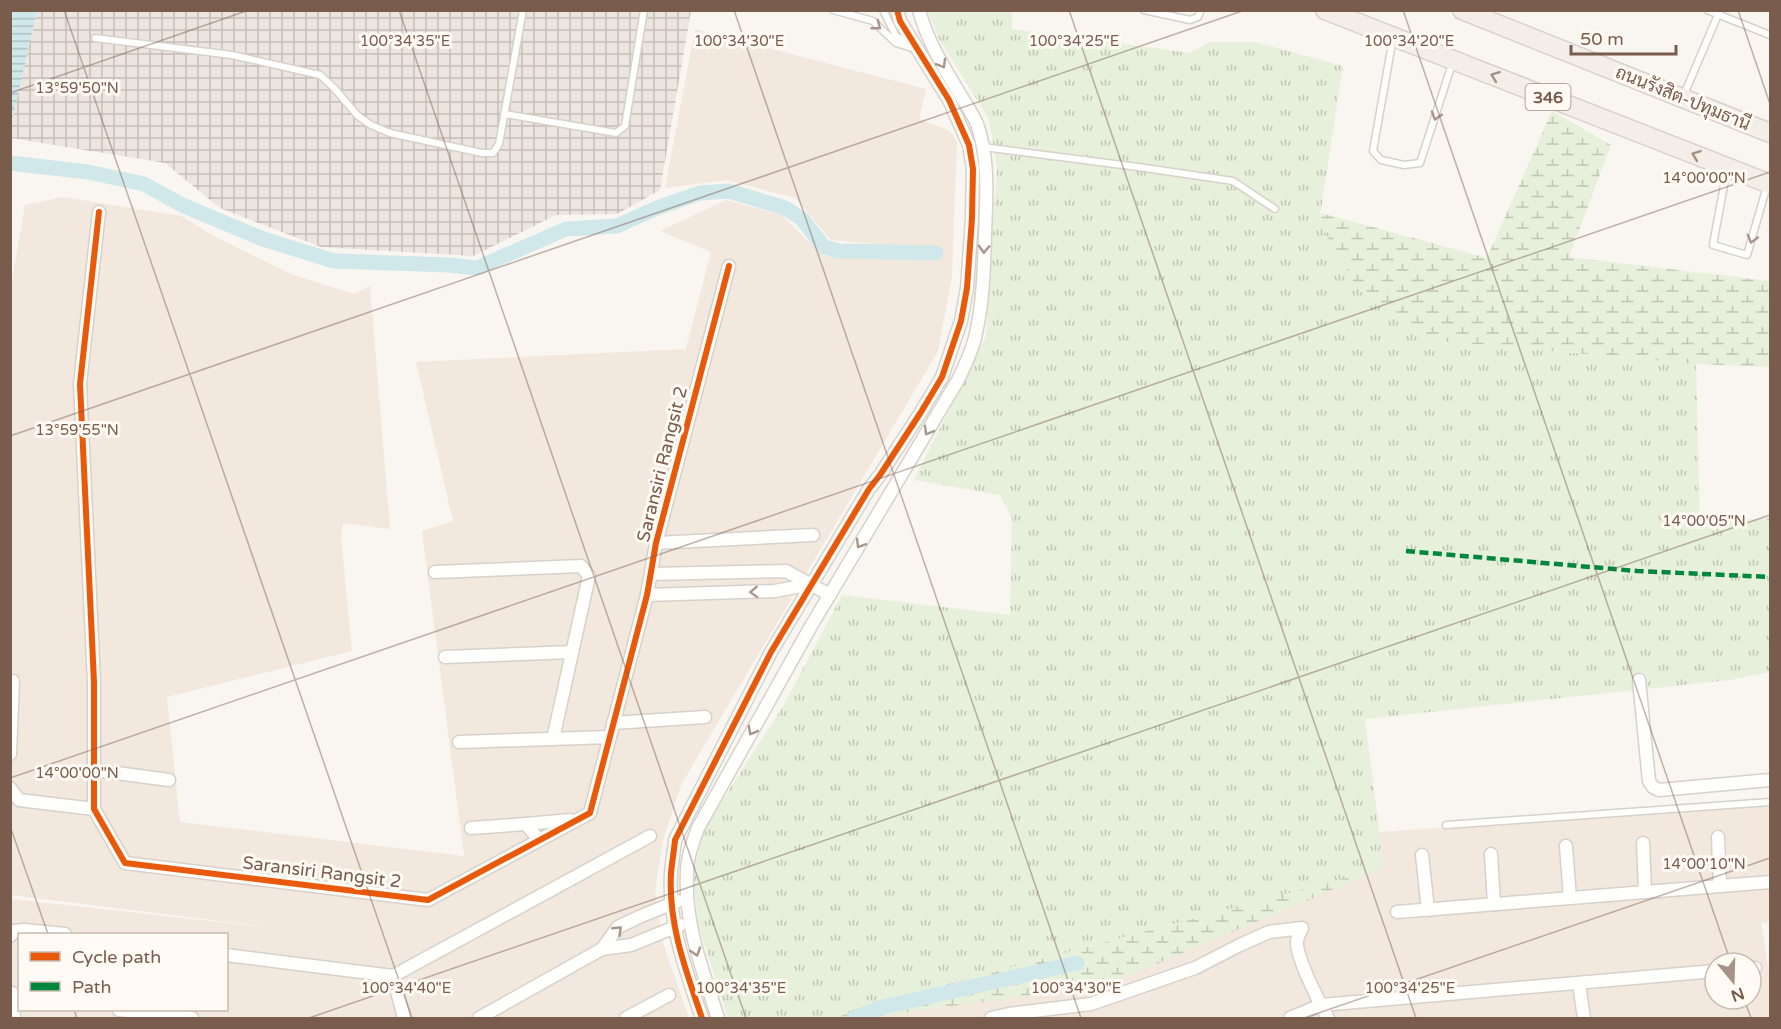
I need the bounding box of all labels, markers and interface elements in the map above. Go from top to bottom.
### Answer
scale bar [1571,18,1676,56]
one-way arrow [870,19,881,30]
text: 50 m [1580,28,1624,50]
text: 100°34'35"E [360,32,450,50]
text: 100°34'30"E [694,32,784,50]
text: 100°34'25"E [1029,32,1119,50]
text: 100°34'20"E [1364,32,1454,50]
one-way arrow [935,58,947,68]
street label: ถนนรังสิต-ปทุมธานี [1612,59,1754,136]
one-way arrow [1490,71,1501,84]
text: 13°59'50"N [35,79,119,97]
road number: 346 [1526,84,1570,110]
one-way arrow [1430,110,1443,121]
one-way arrow [1692,150,1703,162]
text: 14°00'00"N [1662,169,1746,187]
one-way arrow [1746,234,1759,244]
one-way arrow [978,244,991,253]
street label: Saransiri Rangsit 2 [632,384,692,544]
text: 13°59'55"N [35,421,119,439]
one-way arrow [923,425,935,435]
text: 14°00'05"N [1662,512,1746,530]
one-way arrow [856,538,868,548]
one-way arrow [749,586,758,598]
one-way arrow [748,725,759,735]
text: 14°00'00"N [35,764,119,782]
street label: Saransiri Rangsit 2 [241,851,403,893]
text: 14°00'10"N [1662,855,1746,873]
one-way arrow [611,927,622,937]
legend [18,933,228,1011]
text: Cycle path [72,946,161,968]
one-way arrow [689,946,702,957]
north arrow [1703,951,1763,1011]
text: Path [72,976,111,998]
text: 100°34'40"E [361,979,451,997]
text: 100°34'35"E [696,979,786,997]
text: 100°34'30"E [1031,979,1121,997]
text: 100°34'25"E [1365,979,1455,997]
text: N [1728,983,1747,1006]

